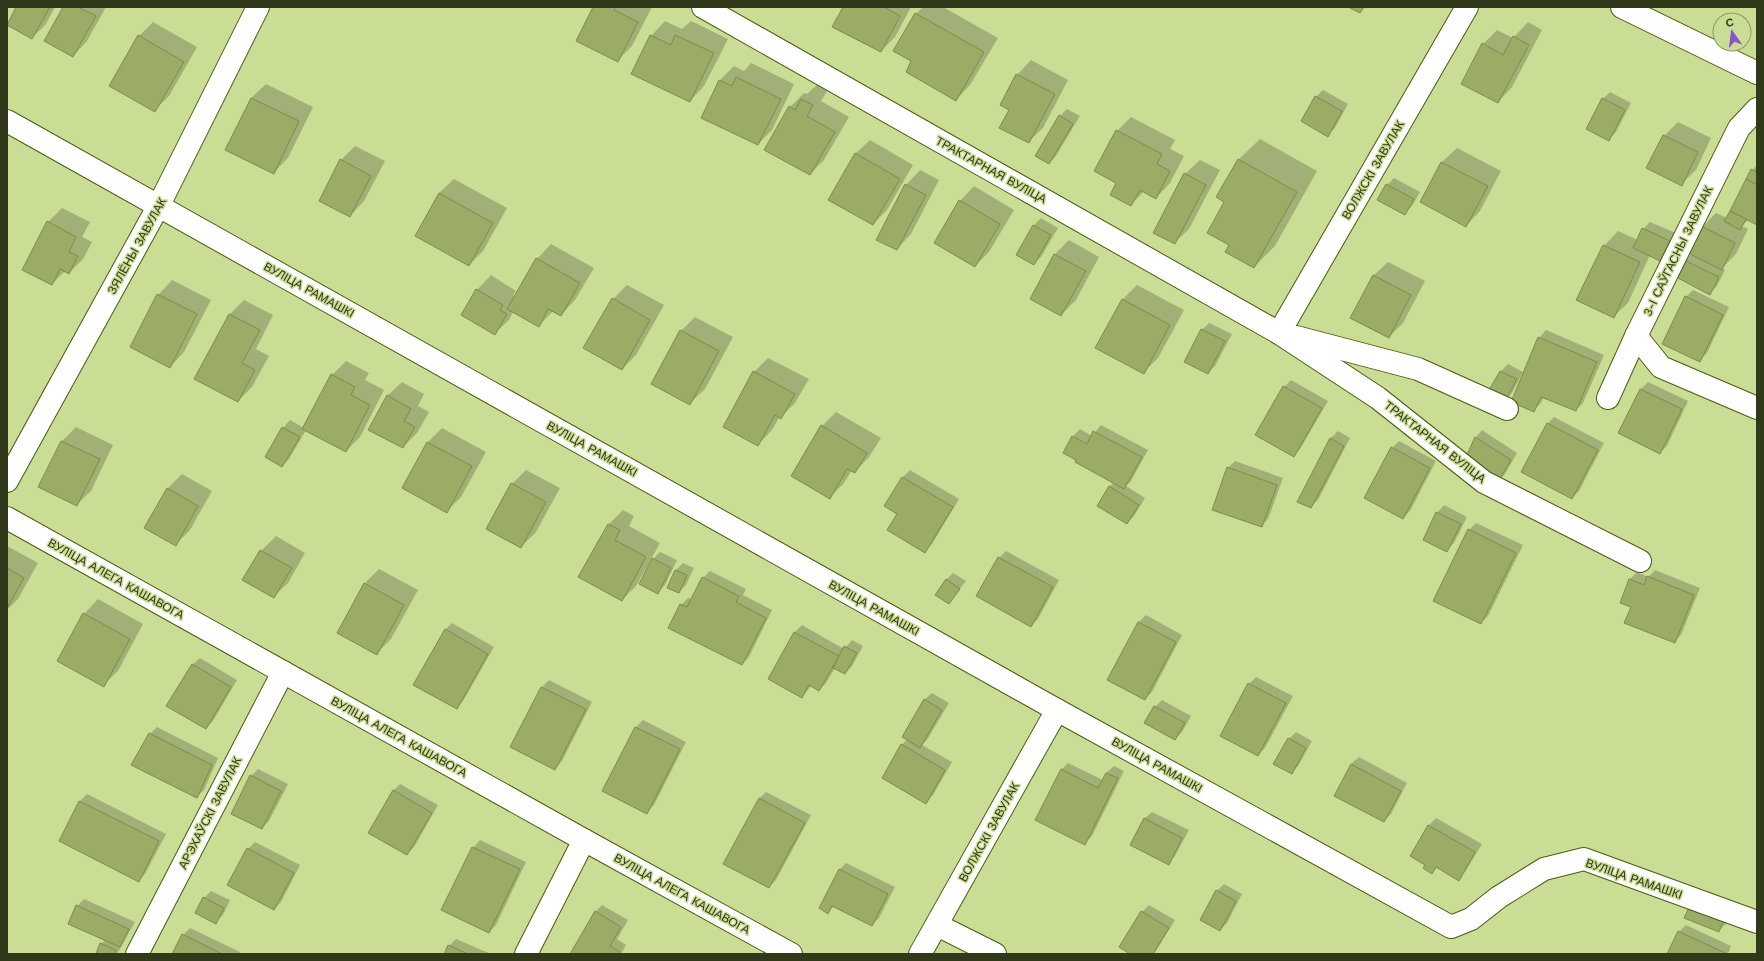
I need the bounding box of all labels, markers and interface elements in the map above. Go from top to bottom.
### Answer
north arrow [1712,12,1752,52]
text: С [1724,16,1735,30]
street label: ВОЛЖСКІ ЗАВУЛАК [1339,118,1407,222]
street label: ТРАКТАРНАЯ ВУЛІЦА [933,134,1049,206]
street label: 3-І САЎГАСНЫ ЗАВУЛАК [1639,183,1716,318]
street label: ЗЯЛЁНЫ ЗАВУЛАК [105,195,169,297]
street label: ВУЛІЦА РАМАШКІ [261,259,357,321]
street label: ТРАКТАРНАЯ ВУЛІЦА [1382,398,1488,486]
street label: ВУЛІЦА РАМАШКІ [544,418,640,480]
street label: ВУЛІЦА АЛЕГА КАШАВОГА [45,536,187,622]
street label: ВУЛІЦА РАМАШКІ [826,577,922,639]
street label: ВУЛІЦА АЛЕГА КАШАВОГА [328,694,470,780]
street label: ВУЛІЦА РАМАШКІ [1109,734,1205,796]
street label: АРЭХАЎСКІ ЗАВУЛАК [175,754,244,871]
street label: ВОЛЖСКІ ЗАВУЛАК [956,780,1022,884]
street label: ВУЛІЦА АЛЕГА КАШАВОГА [611,851,753,937]
street label: ВУЛІЦА РАМАШКІ [1584,856,1684,902]

